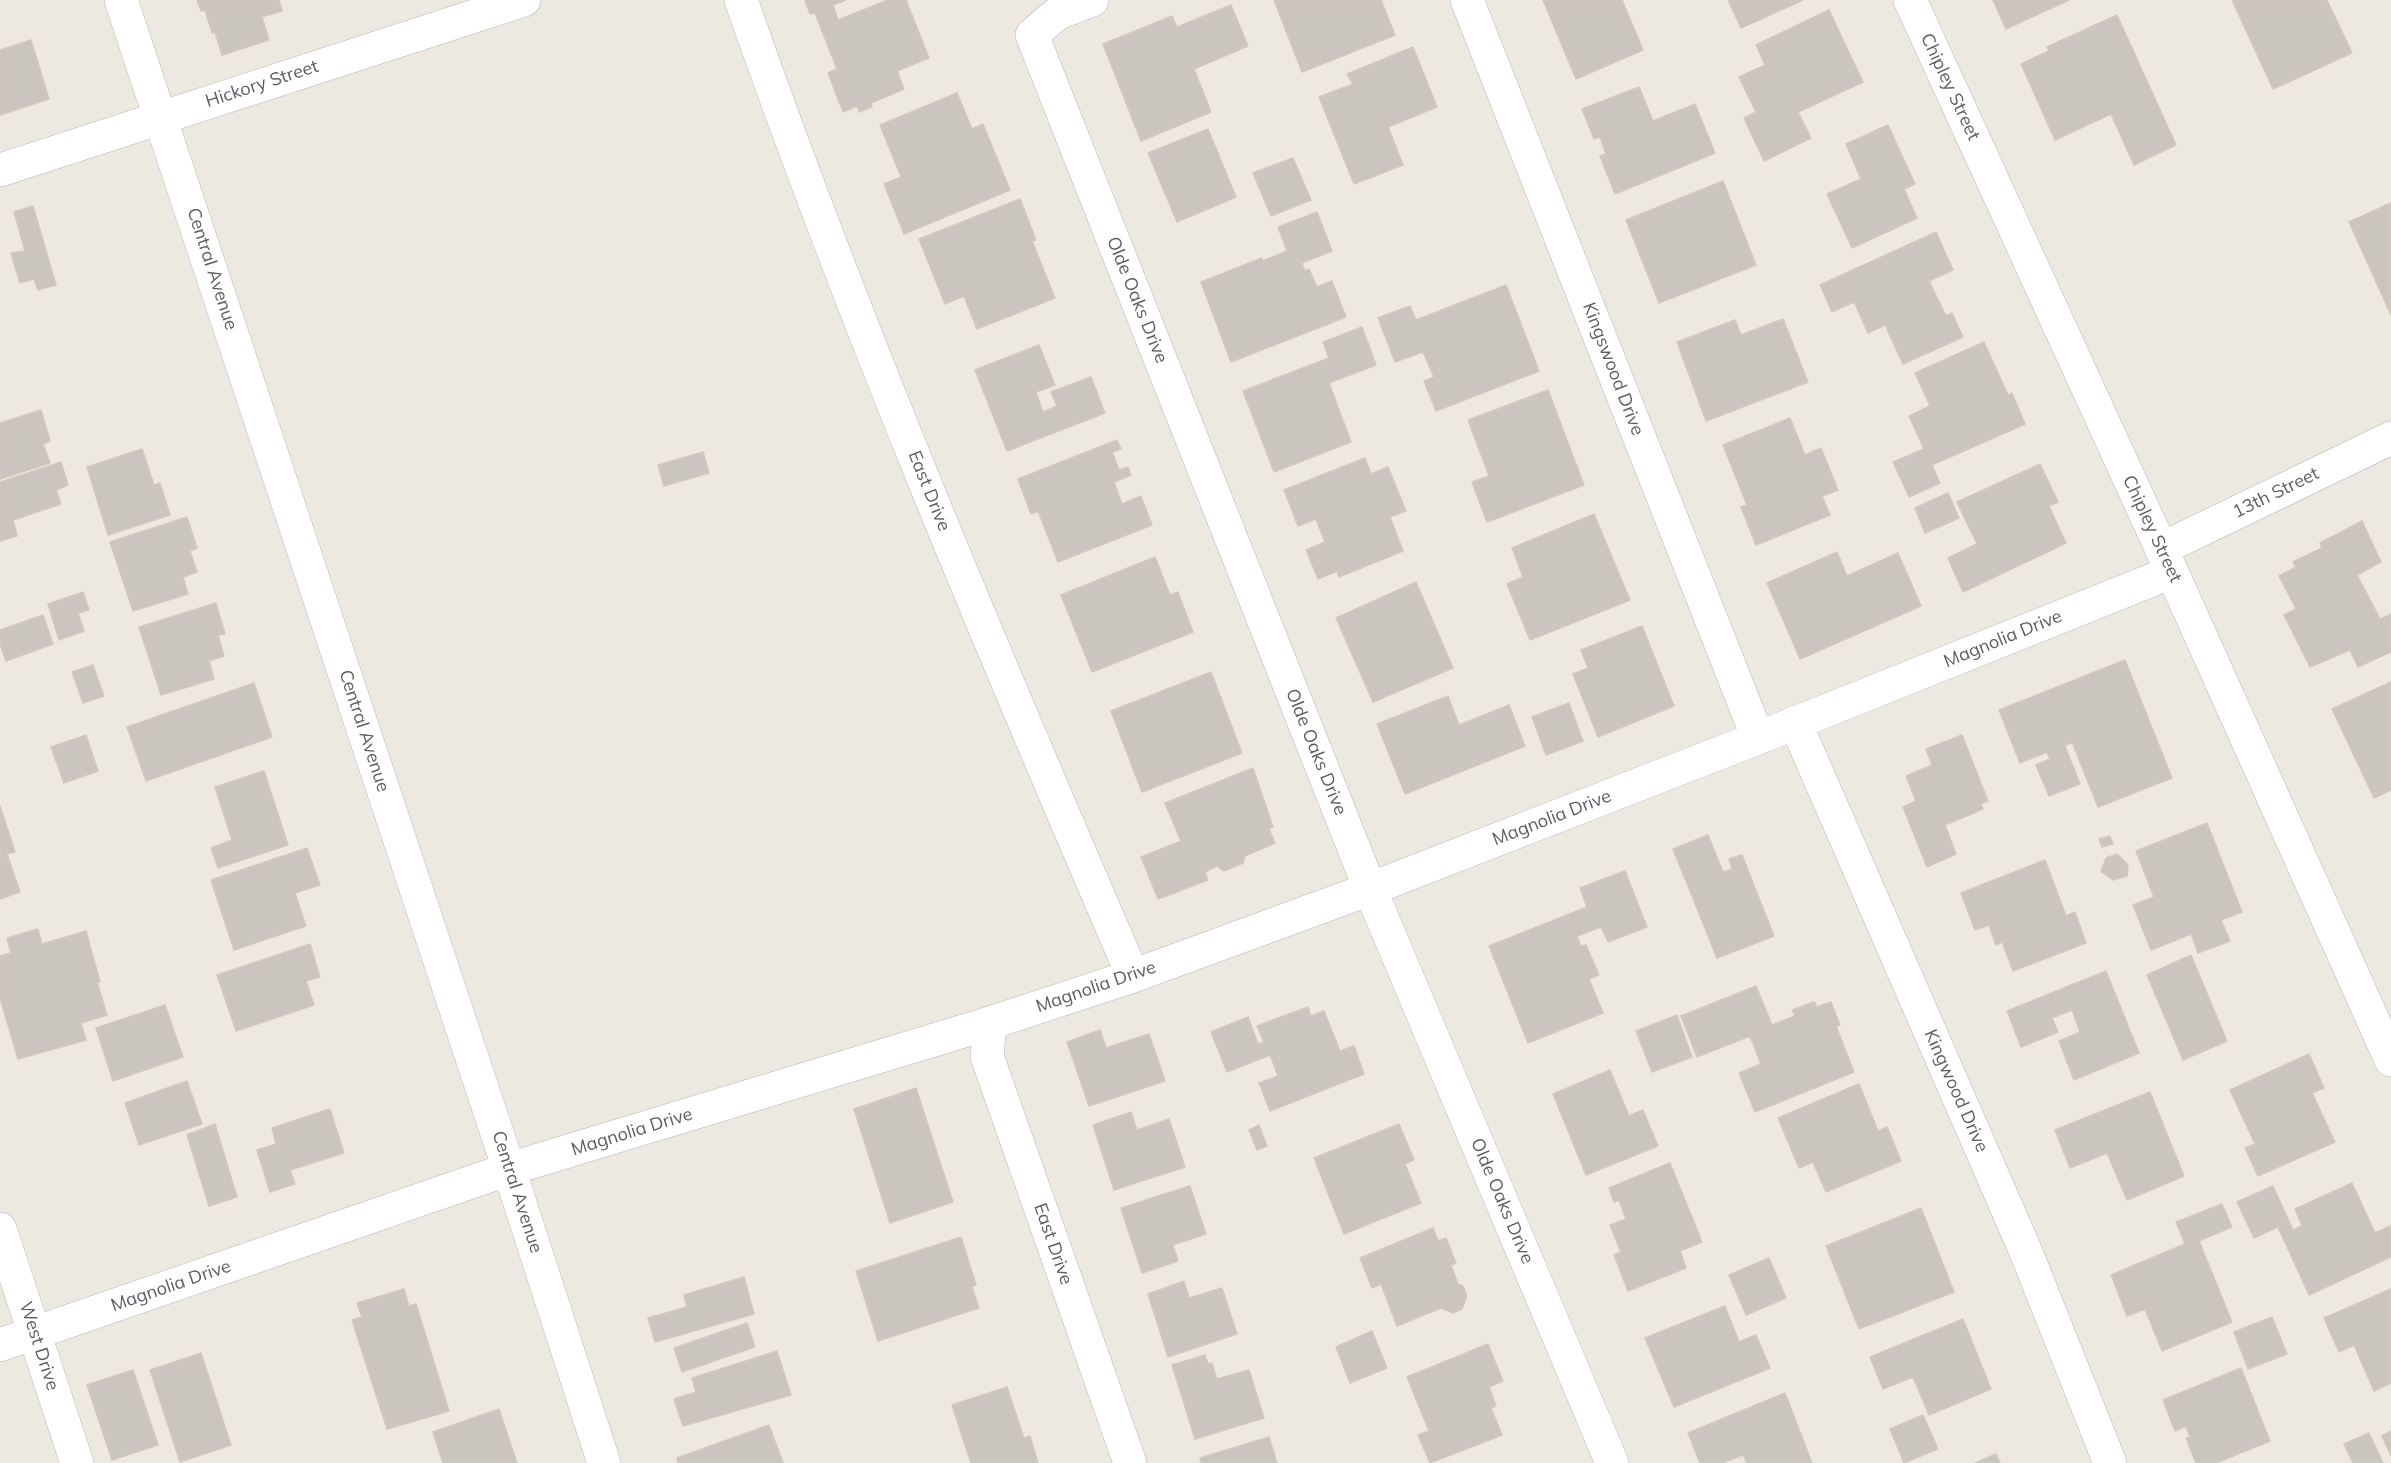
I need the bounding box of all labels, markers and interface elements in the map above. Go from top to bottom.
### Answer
street label: Chipley Street [1916,30,1984,144]
street label: Hickory Street [203,56,321,112]
street label: Central Avenue [182,205,242,333]
street label: Olde Oaks Drive [1102,234,1172,366]
street label: Kingswood Drive [1578,299,1648,439]
street label: East Drive [903,448,955,534]
street label: 13th Street [2230,463,2322,523]
street label: Chipley Street [2118,472,2186,586]
street label: Magnolia Drive [1941,605,2065,673]
street label: Central Avenue [334,667,394,795]
street label: Olde Oaks Drive [1281,686,1351,818]
street label: Magnolia Drive [1490,785,1614,851]
street label: Magnolia Drive [1033,956,1159,1018]
street label: Kingwood Drive [1919,1026,1993,1156]
street label: Magnolia Drive [569,1103,695,1161]
street label: Central Avenue [487,1128,547,1256]
street label: Olde Oaks Drive [1466,1135,1538,1267]
street label: East Drive [1029,1201,1077,1287]
street label: Magnolia Drive [108,1255,234,1317]
street label: West Drive [15,1299,63,1393]

